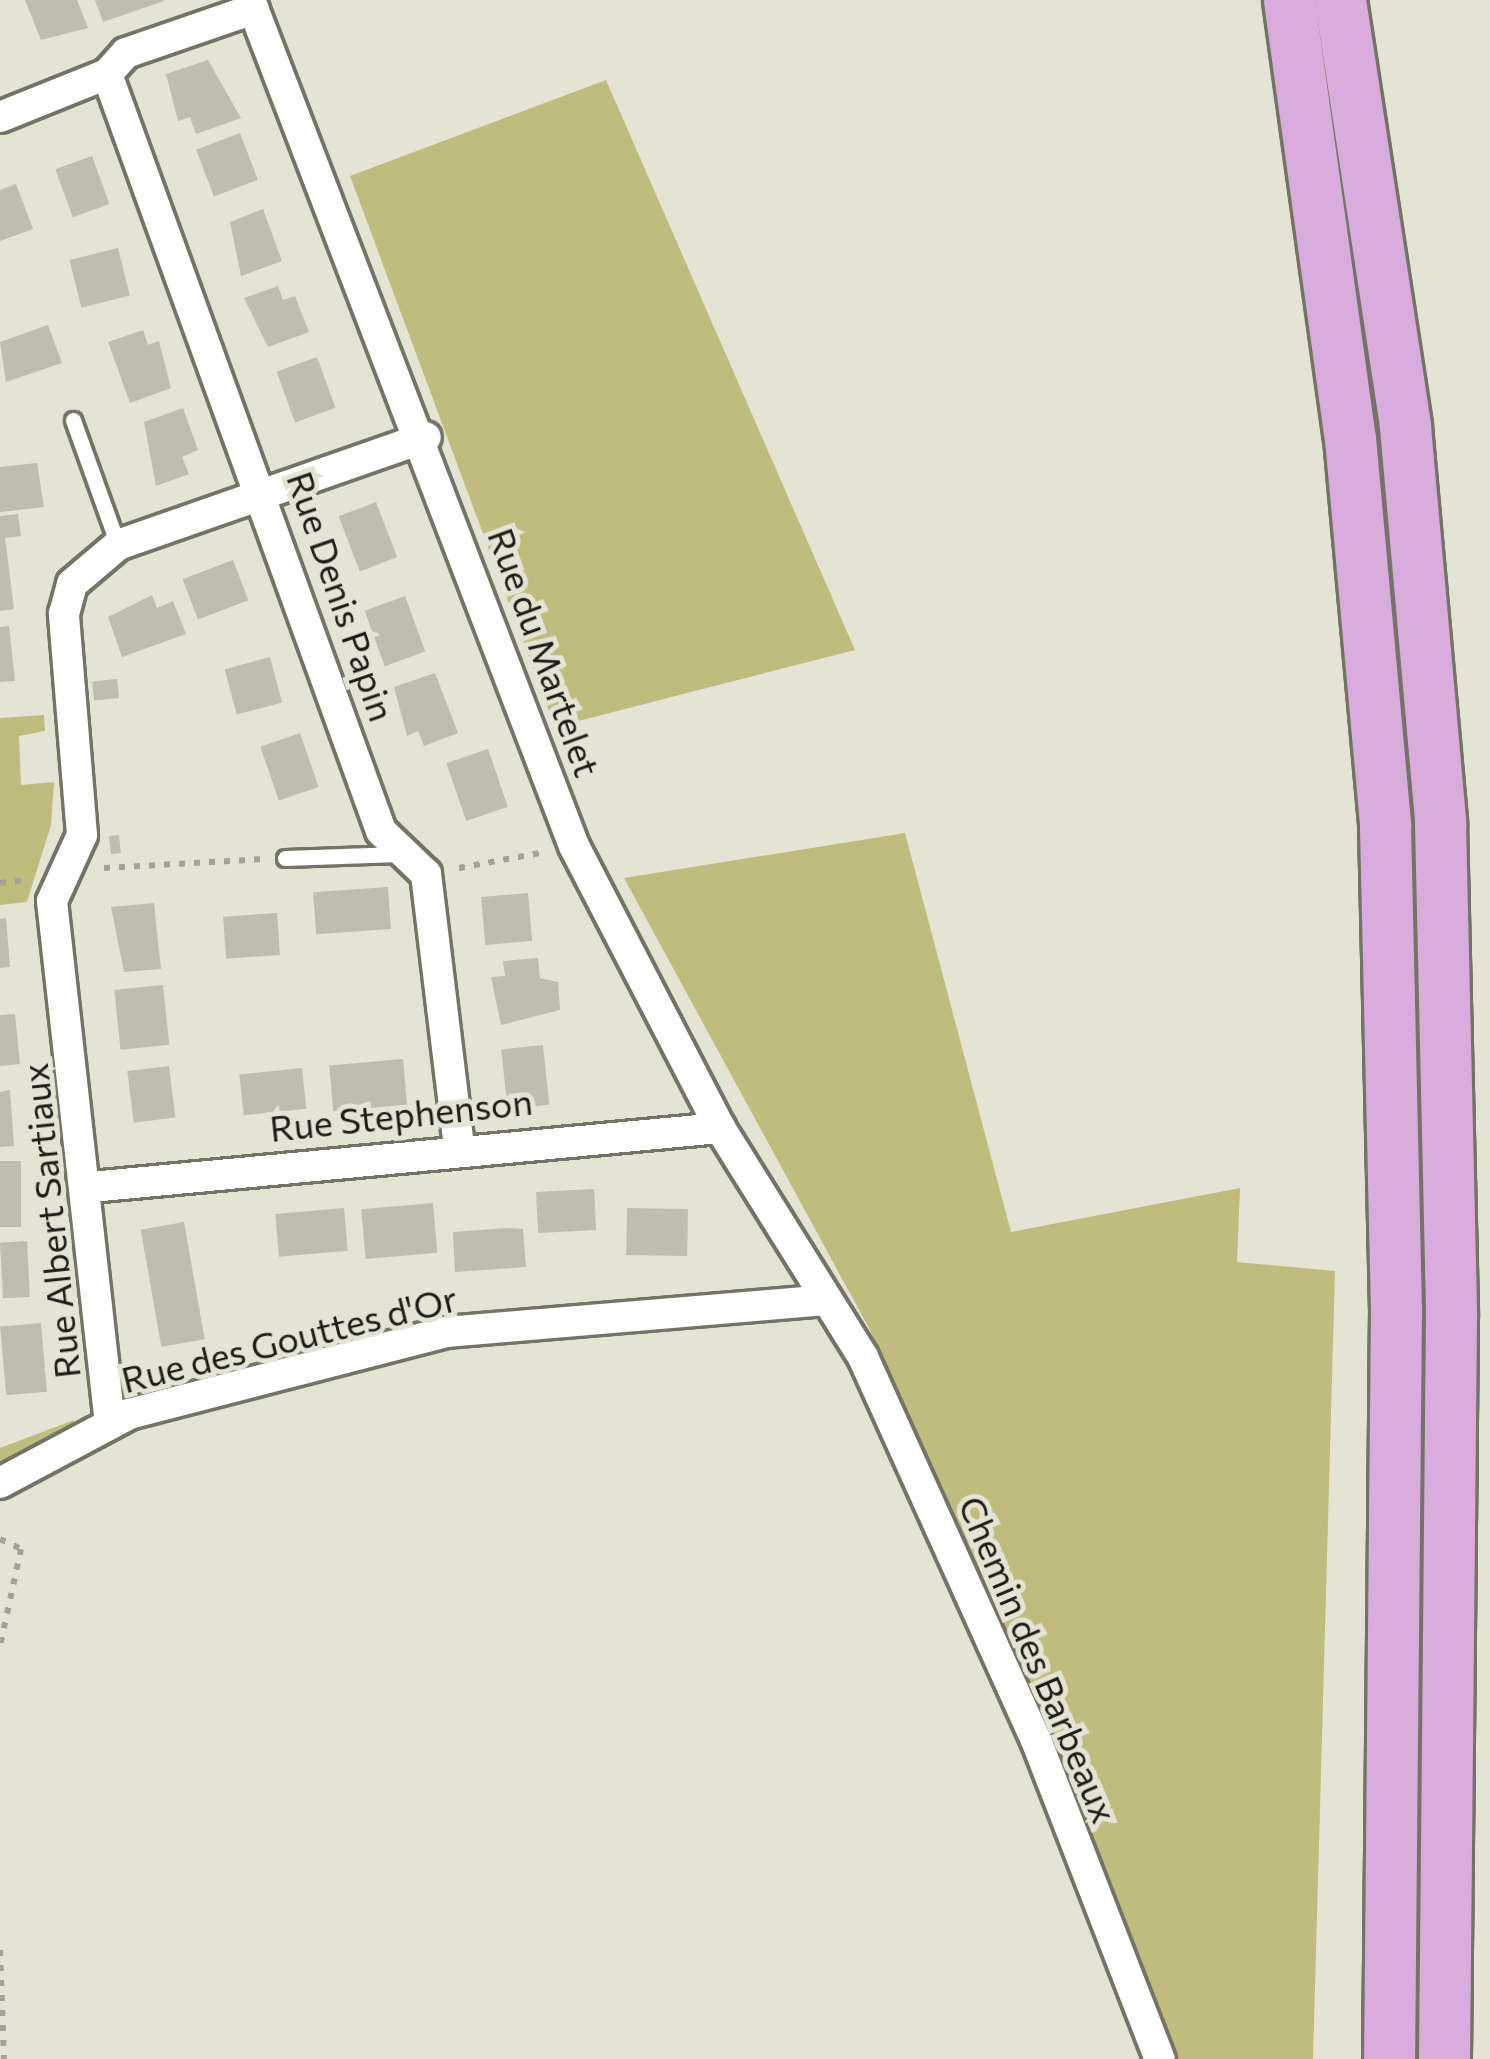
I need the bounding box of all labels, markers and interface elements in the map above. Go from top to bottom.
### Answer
street label: Rue Denis Papin [279,466,405,726]
street label: Rue du Martelet [480,522,610,782]
street label: Rue Albert Sartiaux [12,1061,88,1381]
street label: Rue Stephenson [267,1079,535,1149]
street label: Rue des Gouttes d'Or [117,1275,461,1401]
street label: Chemin des Barbeaux [951,1489,1127,1829]

